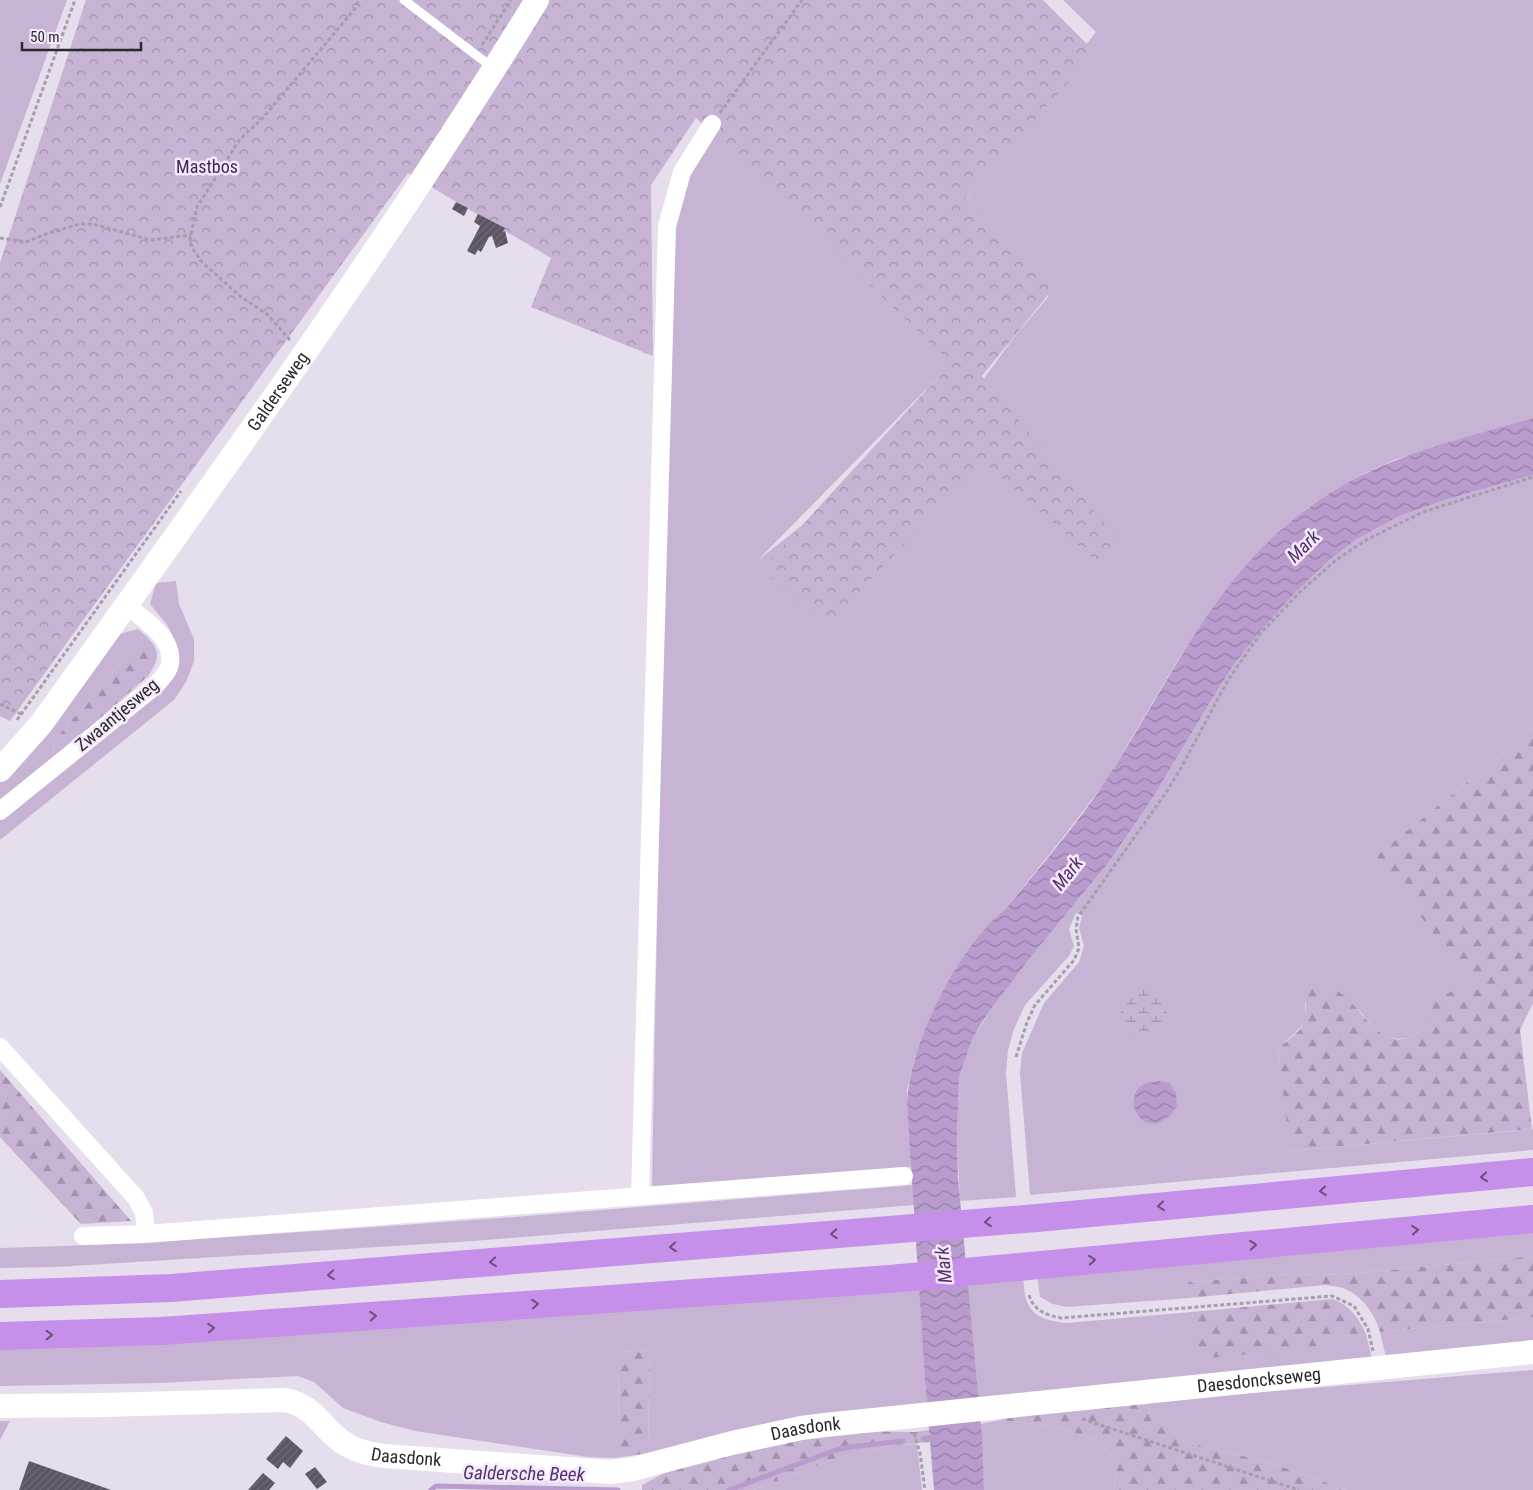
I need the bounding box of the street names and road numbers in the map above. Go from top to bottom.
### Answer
street label: Galderseweg [243,347,313,435]
street label: Zwaantjesweg [71,674,162,755]
street label: Daesdonckseweg [1196,1363,1322,1397]
street label: Daasdonk [769,1412,842,1444]
street label: Daasdonk [370,1443,442,1470]

